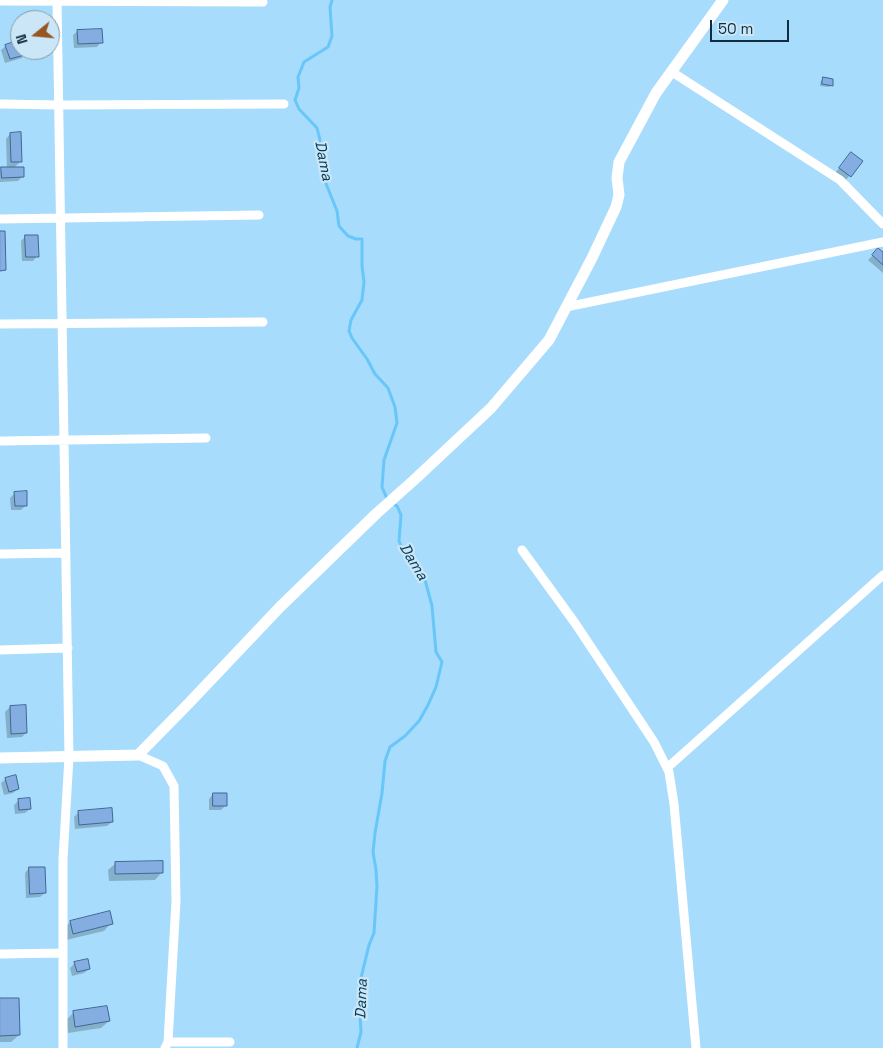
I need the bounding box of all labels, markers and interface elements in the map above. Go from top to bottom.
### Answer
north arrow [10,10,60,60]
scale bar [713,10,792,42]
text: 50 m [718,19,753,38]
text: N [12,32,32,46]
water label: Dama [310,140,336,182]
water label: Dama [395,540,431,584]
water label: Dama [352,979,372,1019]

